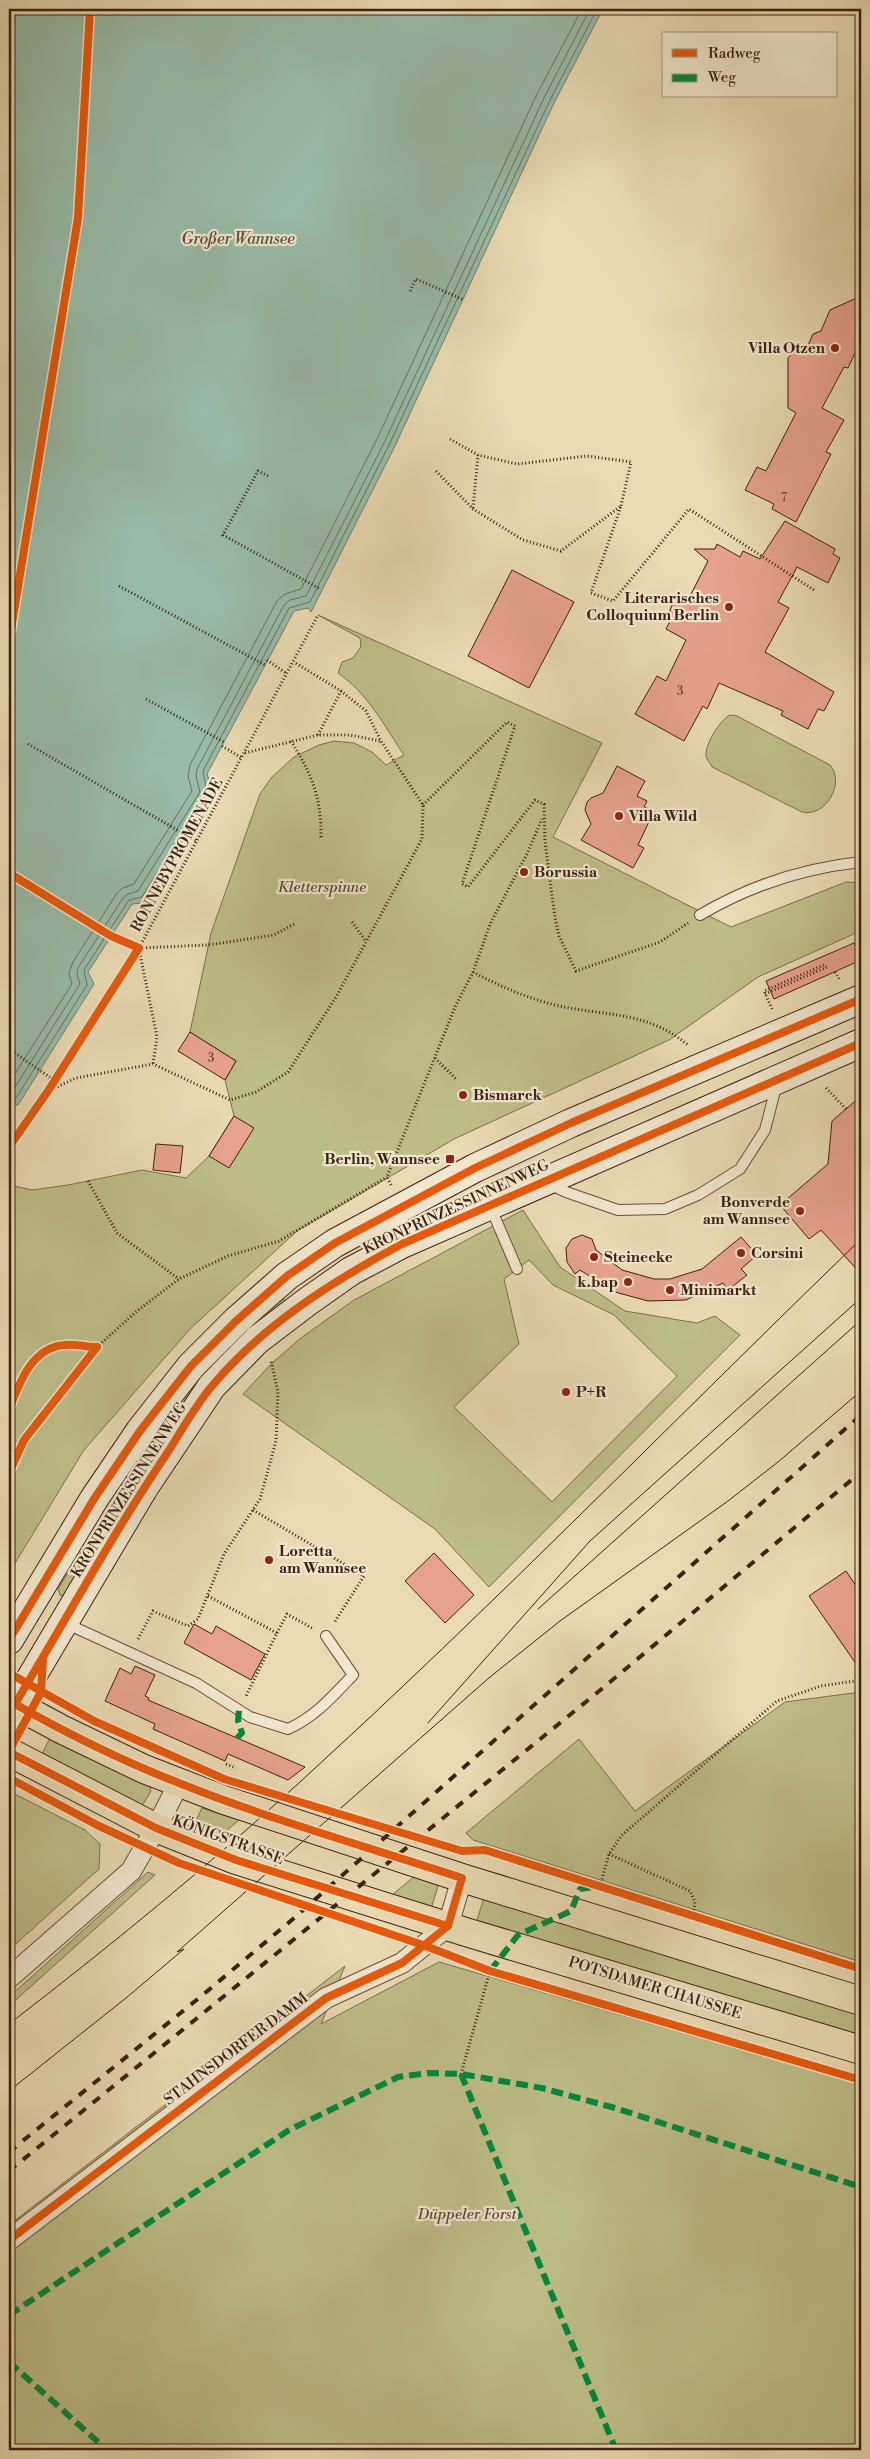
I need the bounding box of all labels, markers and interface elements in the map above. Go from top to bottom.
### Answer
legend [662,32,838,98]
text: Radweg [708,44,761,63]
text: Weg [707,68,736,87]
water label: Großer Wannsee [181,229,295,249]
place label: Villa Otzen [747,339,826,358]
marker: Villa Otzen [829,342,841,354]
house number: 7 [781,490,787,505]
place label: Literarisches Colloquium Berlin [586,589,720,625]
marker: Literarisches Colloquium Berlin [723,601,735,613]
house number: 3 [677,684,684,699]
street label: RONNEBYPROMENADE [127,775,227,935]
place label: Villa Wild [628,807,698,826]
marker: Villa Wild [613,810,625,822]
place label: Borussia [534,863,598,882]
marker: Borussia [518,866,530,878]
park label: Kletterspinne [278,878,366,897]
house number: 3 [208,1051,215,1066]
place label: Bismarck [473,1086,542,1105]
marker: Bismarck [457,1089,469,1101]
place label: Berlin, Wannsee [324,1150,440,1169]
marker: Berlin, Wannsee [444,1153,456,1165]
street label: KRONPRINZESSINNENWEG [360,1155,552,1259]
place label: Bonverde am Wannsee [703,1193,790,1229]
marker: Bonverde am Wannsee [794,1205,806,1217]
place label: Corsini [751,1244,804,1263]
marker: Corsini [735,1247,747,1259]
place label: Steinecke [604,1248,673,1267]
marker: Steinecke [588,1251,600,1263]
place label: k.bap [577,1273,618,1292]
marker: k.bap [622,1276,634,1288]
place label: Minimarkt [680,1281,757,1300]
marker: Minimarkt [664,1284,676,1296]
place label: P+R [576,1383,607,1402]
marker: P+R [560,1386,572,1398]
street label: KRONPRINZESSINNENWEG [67,1399,191,1581]
place label: Loretta am Wannsee [279,1542,366,1578]
marker: Loretta am Wannsee [263,1554,275,1566]
street label: KÖNIGSTRASSE [170,1810,287,1869]
street label: POTSDAMER CHAUSSEE [566,1953,744,2023]
street label: STAHNSDORFER DAMM [160,1988,313,2110]
park label: Düppeler Forst [417,2205,517,2224]

